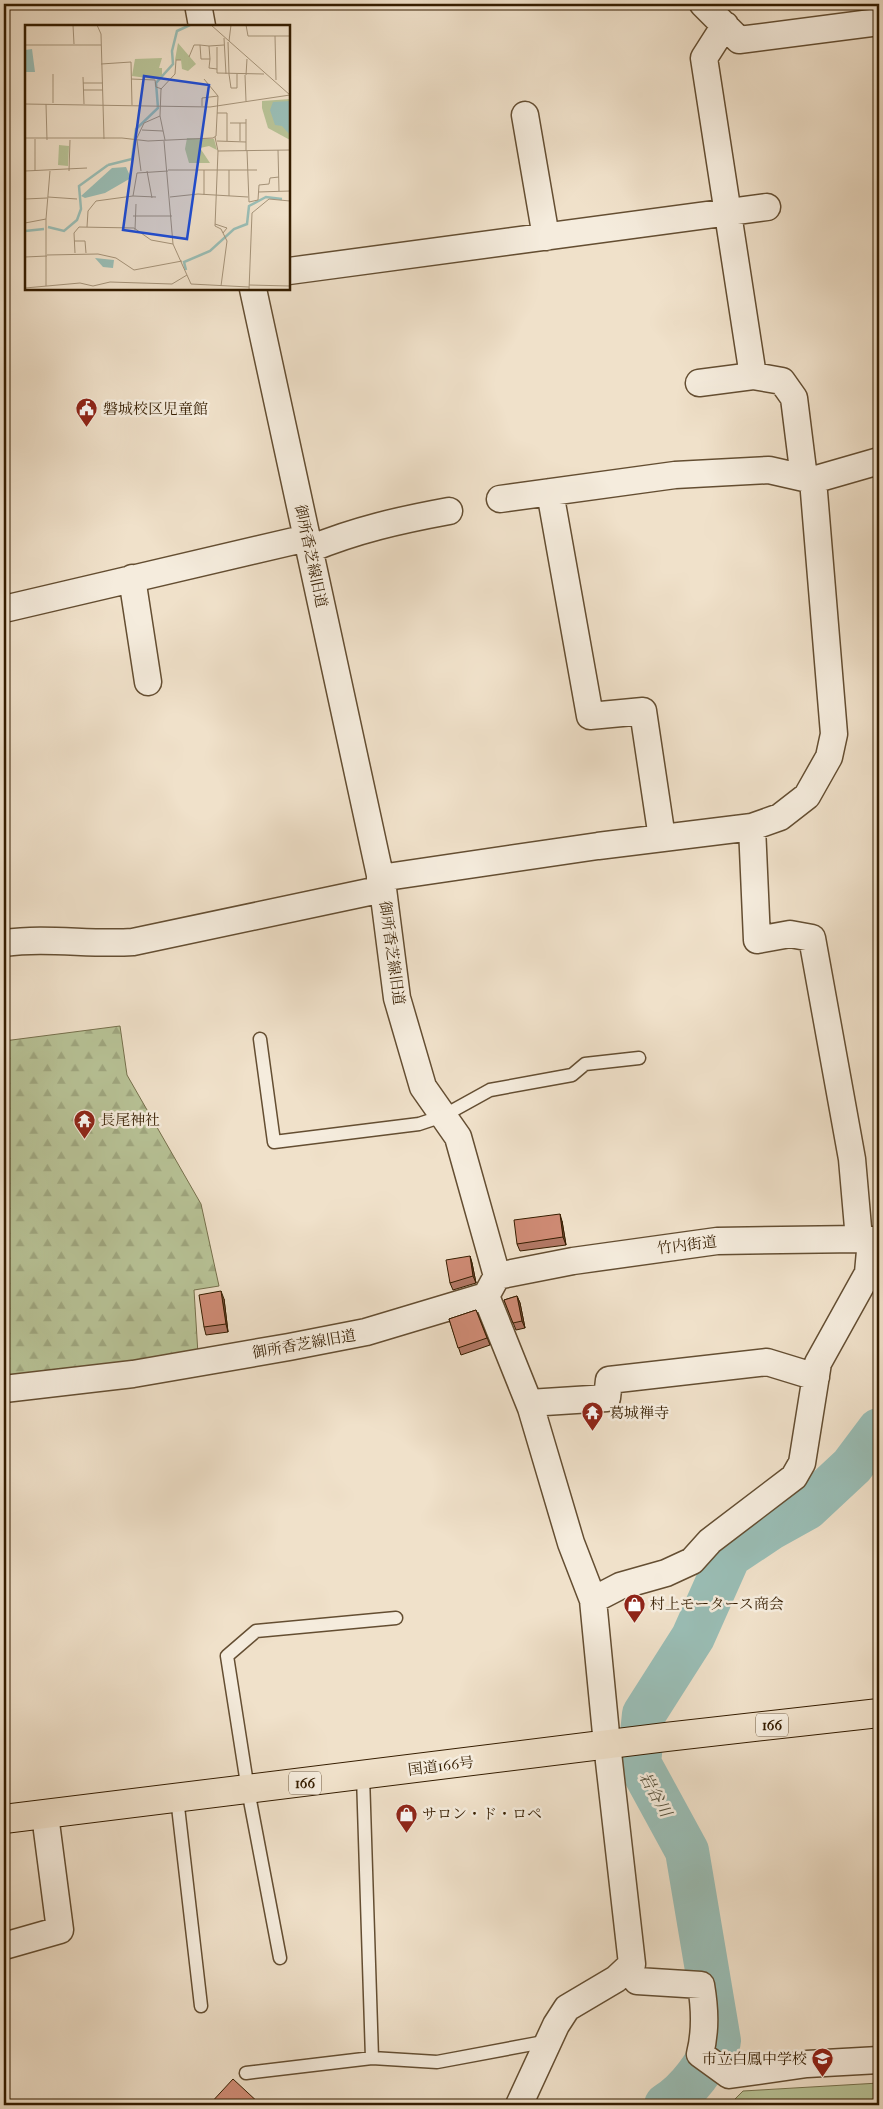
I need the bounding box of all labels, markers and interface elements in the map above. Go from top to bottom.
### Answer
inset map [25,25,290,290]
public building icon: 磐城校区児童館 [75,397,99,428]
place label: 磐城校区児童館 [103,400,208,418]
street label: 御所香芝線旧道 [291,503,331,609]
street label: 御所香芝線旧道 [376,900,408,1006]
temple icon: 長尾神社 [72,1108,96,1139]
place label: 長尾神社 [100,1111,160,1129]
street label: 竹内街道 [656,1232,718,1258]
street label: 御所香芝線旧道 [251,1326,357,1362]
temple icon: 葛城禅寺 [581,1401,605,1432]
place label: 葛城禅寺 [609,1404,669,1422]
shop icon: 村上モータース商会 [622,1592,646,1623]
place label: 村上モータース商会 [650,1595,784,1613]
road number: 166 [756,1714,788,1736]
street label: 国道166号 [407,1753,475,1779]
water label: 岩谷川 [636,1769,676,1822]
road number: 166 [289,1772,321,1795]
shop icon: サロン・ド・ロペ [394,1802,418,1833]
place label: サロン・ド・ロペ [422,1805,542,1823]
school or university icon: 市立白鳳中学校 [811,2047,835,2078]
place label: 市立白鳳中学校 [702,2050,807,2068]

